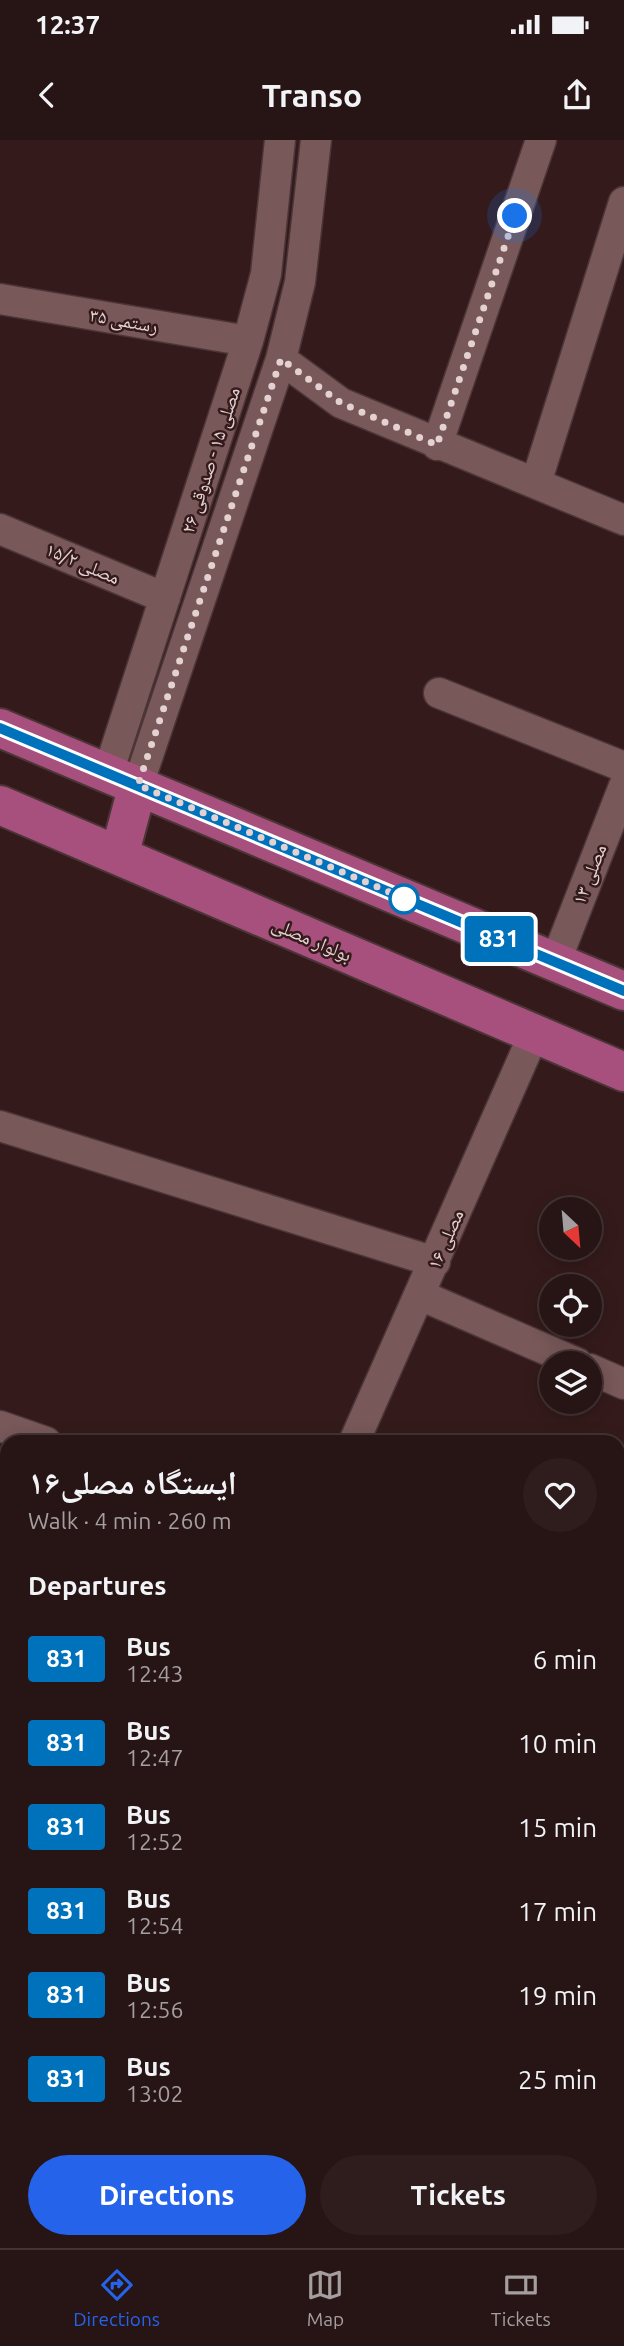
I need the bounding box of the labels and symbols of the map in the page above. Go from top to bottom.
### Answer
your location [497,198,532,233]
street label: رستمی ۳۵ [88,303,160,338]
street label: مصلی ۱۵ - صدوقی ۲۶ [176,384,245,536]
street label: مصلی ۱۵/۲ [42,538,123,589]
street label: مصلی ۱۳ [568,841,611,908]
unlabelled marker [389,884,419,914]
street label: بولوار مصلی [268,912,355,967]
line badge: 831 [459,916,539,962]
north arrow [539,1197,602,1260]
street label: مصلی ۱۶ [422,1206,469,1272]

